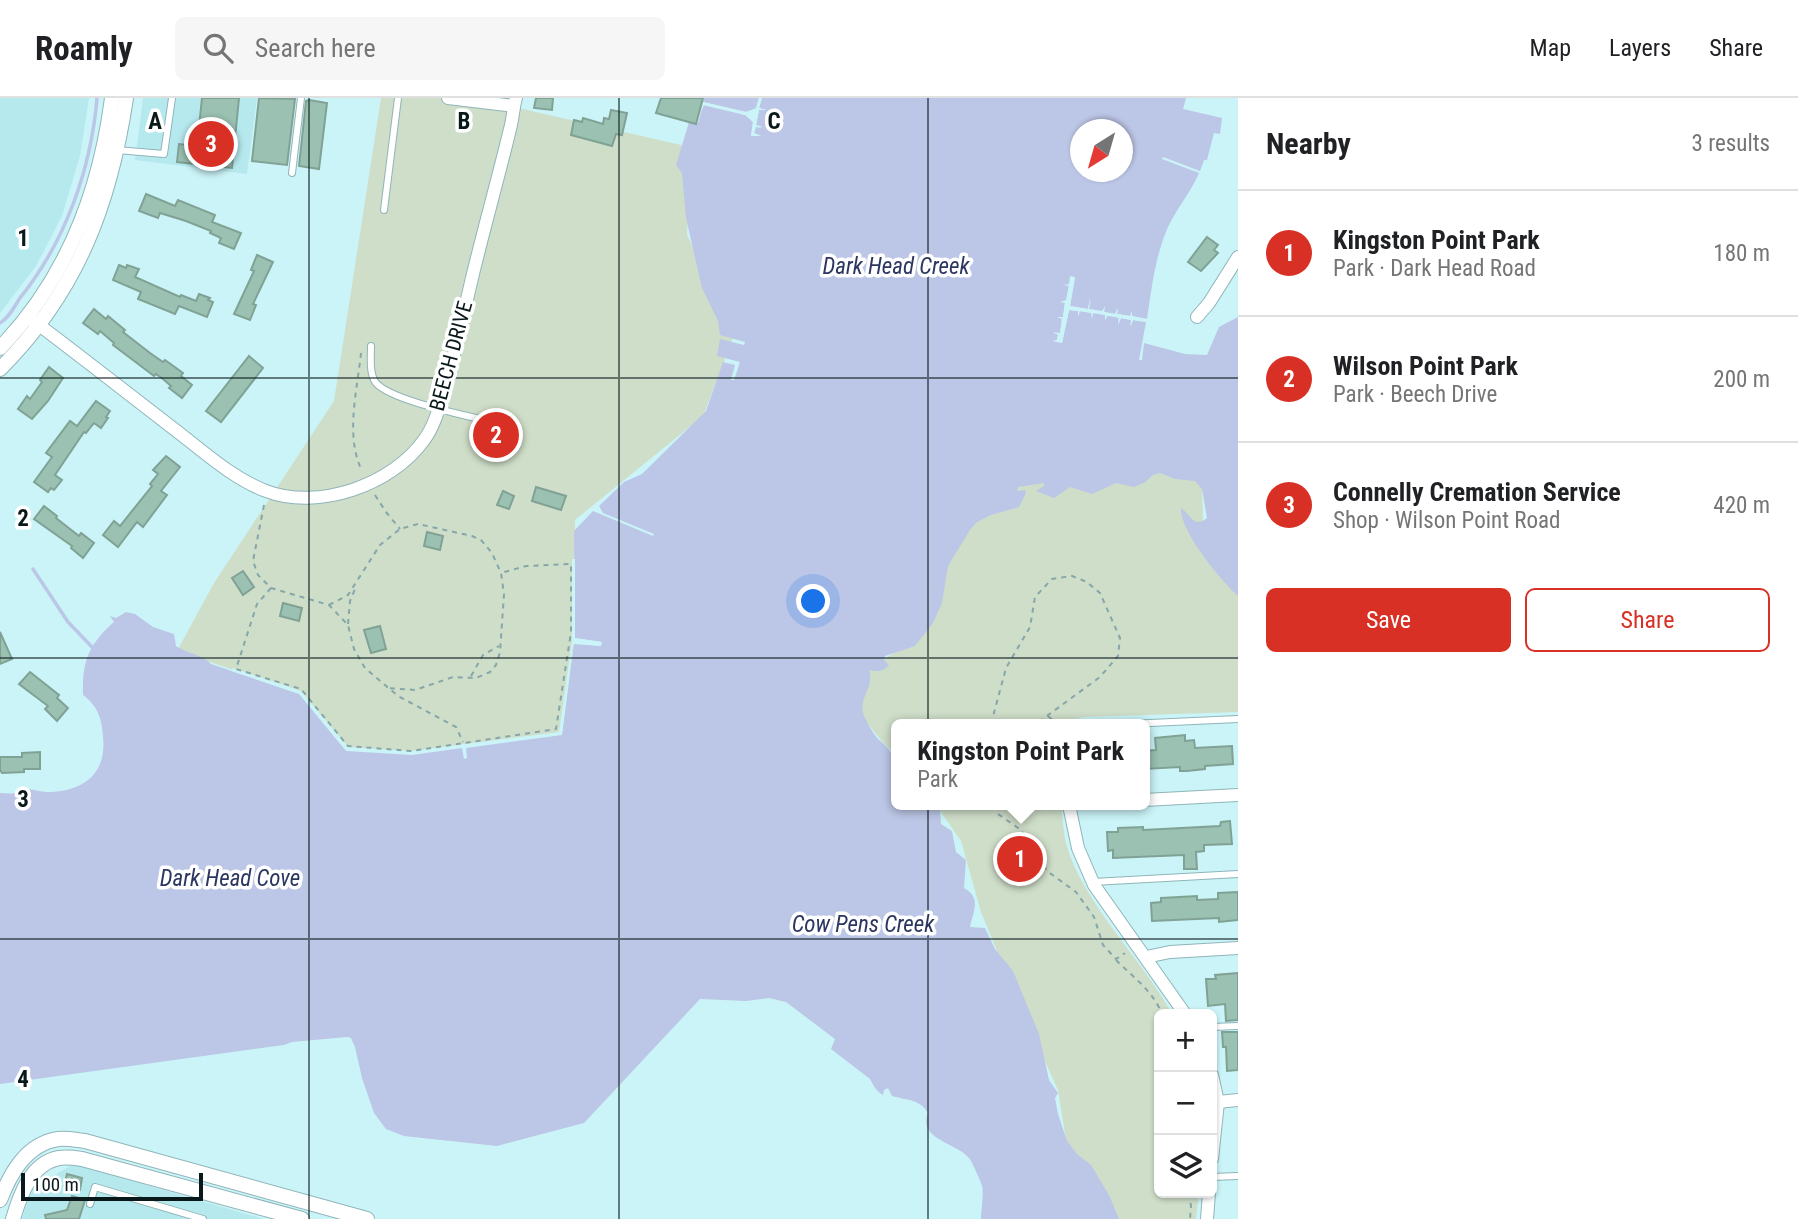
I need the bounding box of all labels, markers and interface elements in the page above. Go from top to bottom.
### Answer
search box [175,17,665,80]
text: Roamly [35,29,133,68]
icon: search [199,29,237,67]
text: Search here [255,33,376,63]
text: Map [1530,34,1571,62]
text: Layers [1609,34,1671,62]
text: Share [1709,34,1763,62]
text: A [148,108,162,135]
text: B [458,108,470,135]
text: C [767,108,781,135]
pin: 3 [188,118,234,170]
north arrow [1070,119,1133,182]
text: Nearby [1266,126,1351,161]
text: 3 results [1692,130,1770,157]
text: 1 [17,225,29,252]
text: Kingston Point Park [1333,225,1540,255]
text: 1 [1283,240,1295,267]
text: 180 m [1713,240,1770,267]
water label: Dark Head Creek [823,253,970,280]
text: Park · Dark Head Road [1333,255,1536,282]
street label: BEECH DRIVE [425,298,477,414]
text: Wilson Point Park [1333,351,1518,381]
text: 2 [1283,366,1295,393]
text: 200 m [1713,366,1770,393]
text: Park · Beech Drive [1333,381,1497,408]
pin: 2 [473,409,519,461]
text: Connelly Cremation Service [1333,477,1621,507]
text: 3 [1283,492,1295,519]
text: 420 m [1713,492,1770,519]
text: 2 [17,505,29,532]
text: Shop · Wilson Point Road [1333,507,1560,534]
your location [796,584,830,618]
button: Save [1266,588,1511,652]
button: Share [1525,588,1770,652]
popup [891,719,1150,810]
text: Kingston Point Park [917,736,1124,766]
text: Park [917,766,958,793]
text: 3 [17,786,29,813]
pin: 1 [997,833,1043,885]
water label: Dark Head Cove [160,865,300,892]
water label: Cow Pens Creek [792,911,935,938]
map controls [1154,1009,1217,1198]
button: + [1154,1009,1217,1072]
text: 4 [17,1066,29,1093]
button: − [1154,1072,1217,1135]
button: layers [1154,1135,1217,1198]
scale bar [21,1170,203,1202]
text: 100 m [32,1173,79,1196]

